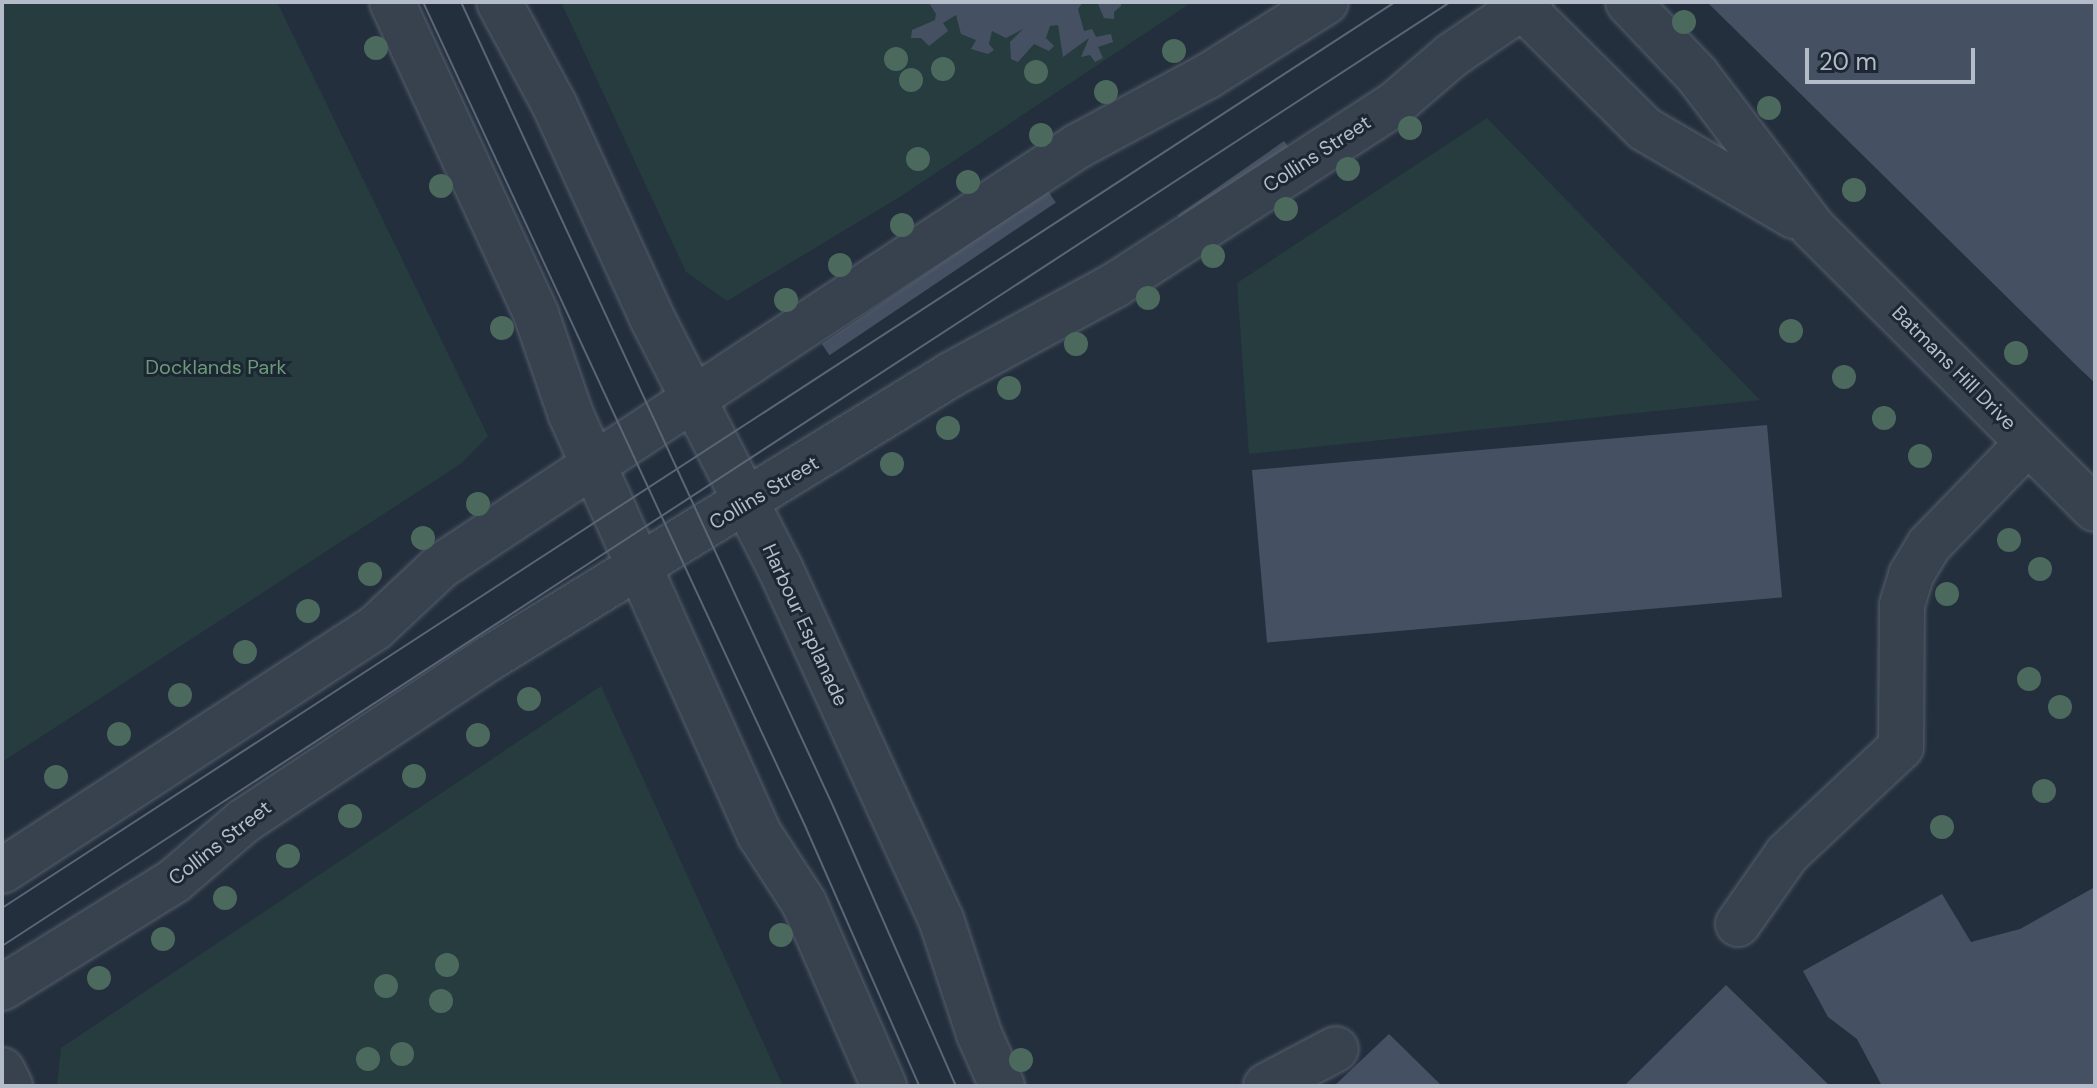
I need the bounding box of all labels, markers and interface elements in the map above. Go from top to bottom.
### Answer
scale bar [1809,32,1979,82]
text: 20 m [1819,46,1877,77]
street label: Collins Street [1259,110,1375,198]
street label: Batmans Hill Drive [1887,301,2021,435]
park label: Docklands Park [145,355,287,379]
street label: Collins Street [705,451,823,535]
street label: Harbour Esplanade [757,540,853,710]
street label: Collins Street [164,796,276,890]

